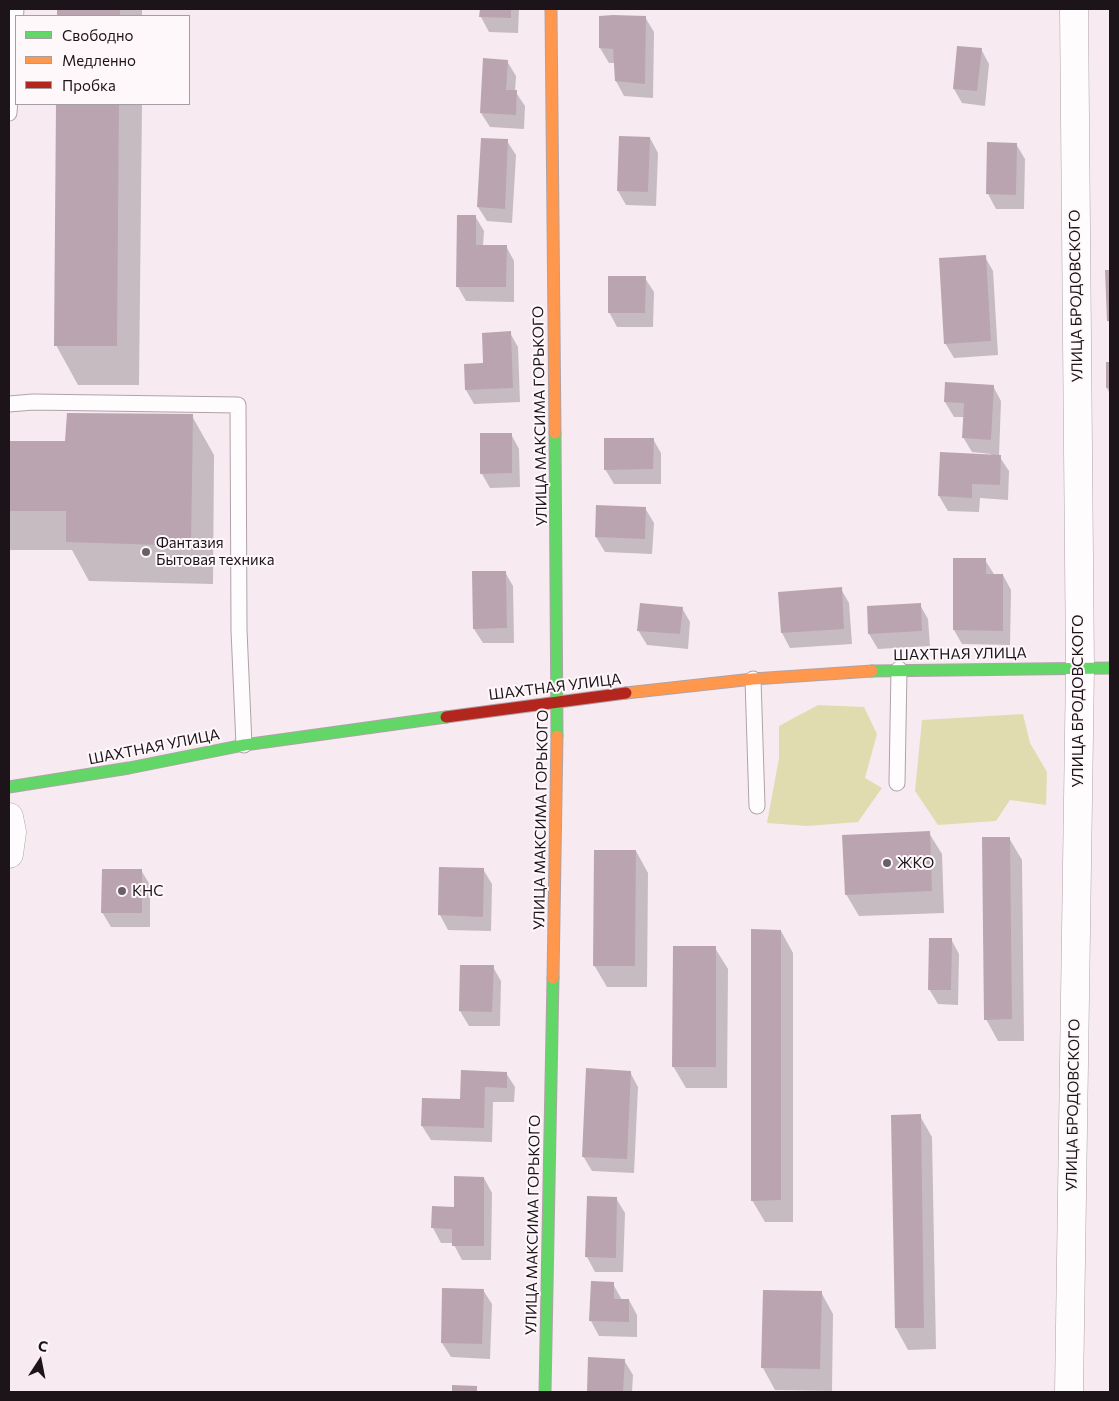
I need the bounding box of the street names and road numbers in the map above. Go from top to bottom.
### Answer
street label: УЛИЦА БРОДОВСКОГО [1065,209,1087,383]
street label: УЛИЦА МАКСИМА ГОРЬКОГО [529,306,551,526]
street label: УЛИЦА БРОДОВСКОГО [1069,615,1087,787]
street label: ШАХТНАЯ УЛИЦА [893,644,1027,664]
street label: ШАХТНАЯ УЛИЦА [488,670,622,704]
street label: УЛИЦА МАКСИМА ГОРЬКОГО [530,710,552,930]
street label: ШАХТНАЯ УЛИЦА [87,725,221,769]
street label: УЛИЦА БРОДОВСКОГО [1062,1018,1084,1192]
street label: УЛИЦА МАКСИМА ГОРЬКОГО [522,1115,544,1335]

